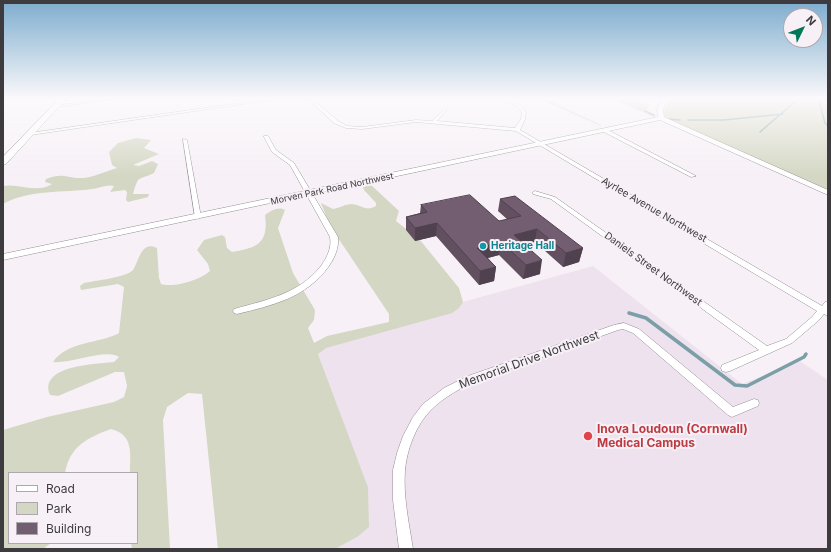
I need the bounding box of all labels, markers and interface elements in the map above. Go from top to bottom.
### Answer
north arrow [783,8,823,48]
text: N [803,13,819,28]
street label: Morven Park Road Northwest [270,171,394,207]
street label: Ayrlee Avenue Northwest [599,175,709,245]
street label: Daniels Street Northwest [602,230,704,308]
place label: Heritage Hall [491,240,554,252]
marker: Heritage Hall [478,241,488,251]
street label: Memorial Drive Northwest [457,328,601,392]
place label: Inova Loudoun (Cornwall) Medical Campus [597,422,748,450]
marker: Inova Loudoun (Cornwall) Medical Campus [582,430,594,442]
legend [8,472,138,544]
text: Road [46,481,75,496]
text: Park [46,501,72,516]
text: Building [46,521,91,536]

